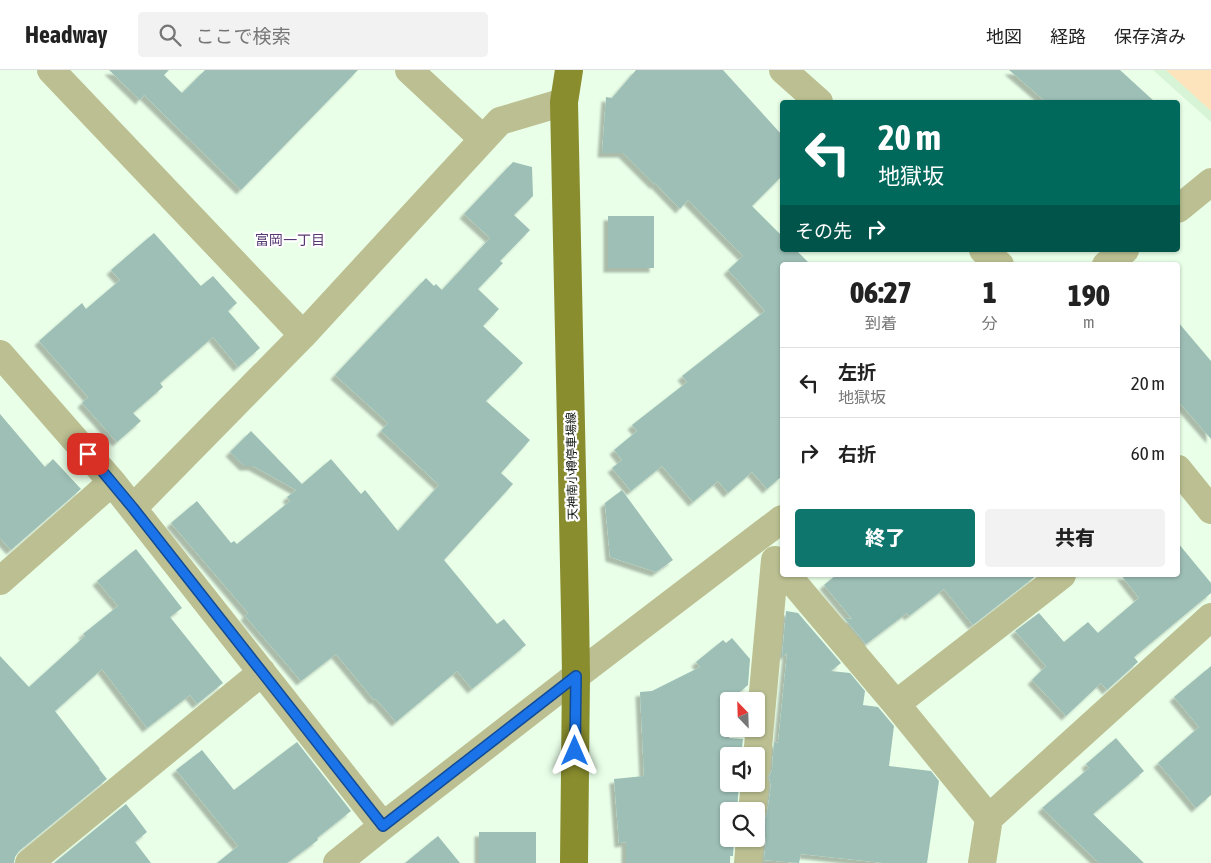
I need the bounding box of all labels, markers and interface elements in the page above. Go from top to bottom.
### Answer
search box [138,12,488,57]
text: Headway [25,21,108,48]
icon: search [156,21,184,49]
text: ここで検索 [196,25,291,47]
text: 地図 [986,26,1022,47]
text: 経路 [1050,26,1086,47]
text: 保存済み [1114,26,1186,47]
text: 20 m [878,117,941,157]
icon: left [795,120,860,185]
text: 地獄坂 [878,163,944,189]
icon: right [862,215,890,243]
text: その先 [795,220,852,242]
district label: 富岡一丁目 [255,232,325,248]
text: 06:27 [850,275,912,309]
text: 1 [983,275,997,309]
text: 190 [1068,278,1110,312]
text: m [1083,313,1095,331]
text: 到着 [865,314,897,332]
text: 分 [982,314,998,332]
text: 左折 [838,361,876,383]
icon: left [795,369,823,397]
text: 20 m [1131,372,1165,394]
text: 地獄坂 [838,388,886,406]
street label: 天神南小樽停車場線 [564,412,580,520]
pin [67,433,109,475]
icon: right [795,439,823,467]
icon: arrive [74,440,102,468]
text: 60 m [1131,442,1165,464]
text: 右折 [838,443,876,465]
button: 終了 [795,509,975,567]
button: 共有 [985,509,1165,567]
north arrow [720,692,765,738]
map controls [720,692,765,847]
position arrow [548,724,600,776]
button: sound [720,747,765,792]
button: search [720,802,765,847]

